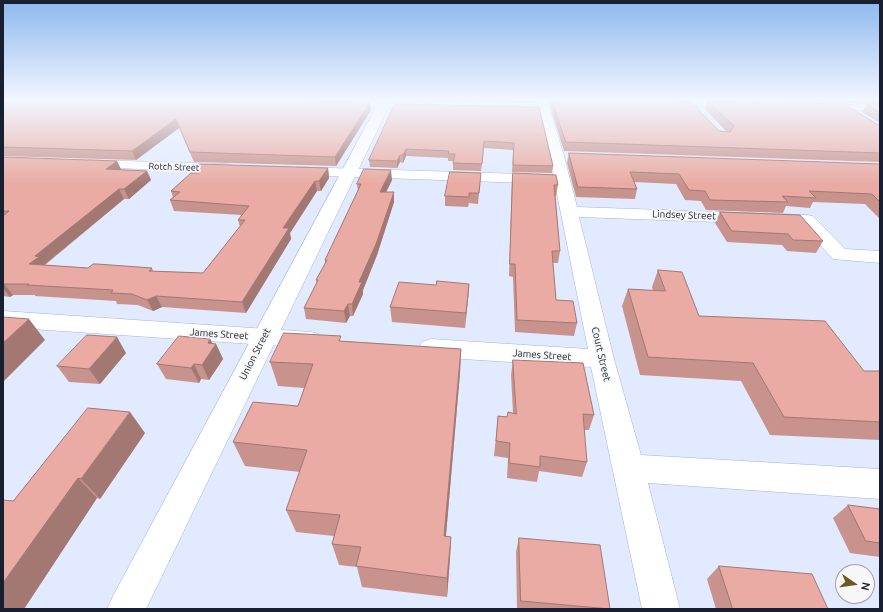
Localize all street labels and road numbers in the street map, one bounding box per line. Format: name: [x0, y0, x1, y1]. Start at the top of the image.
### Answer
street label: Rotch Street: [148, 161, 200, 173]
street label: Lindsey Street: [652, 208, 716, 222]
street label: James Street: [189, 326, 249, 342]
street label: Union Street: [237, 326, 273, 382]
street label: Court Street: [589, 326, 613, 382]
street label: James Street: [512, 347, 572, 363]

